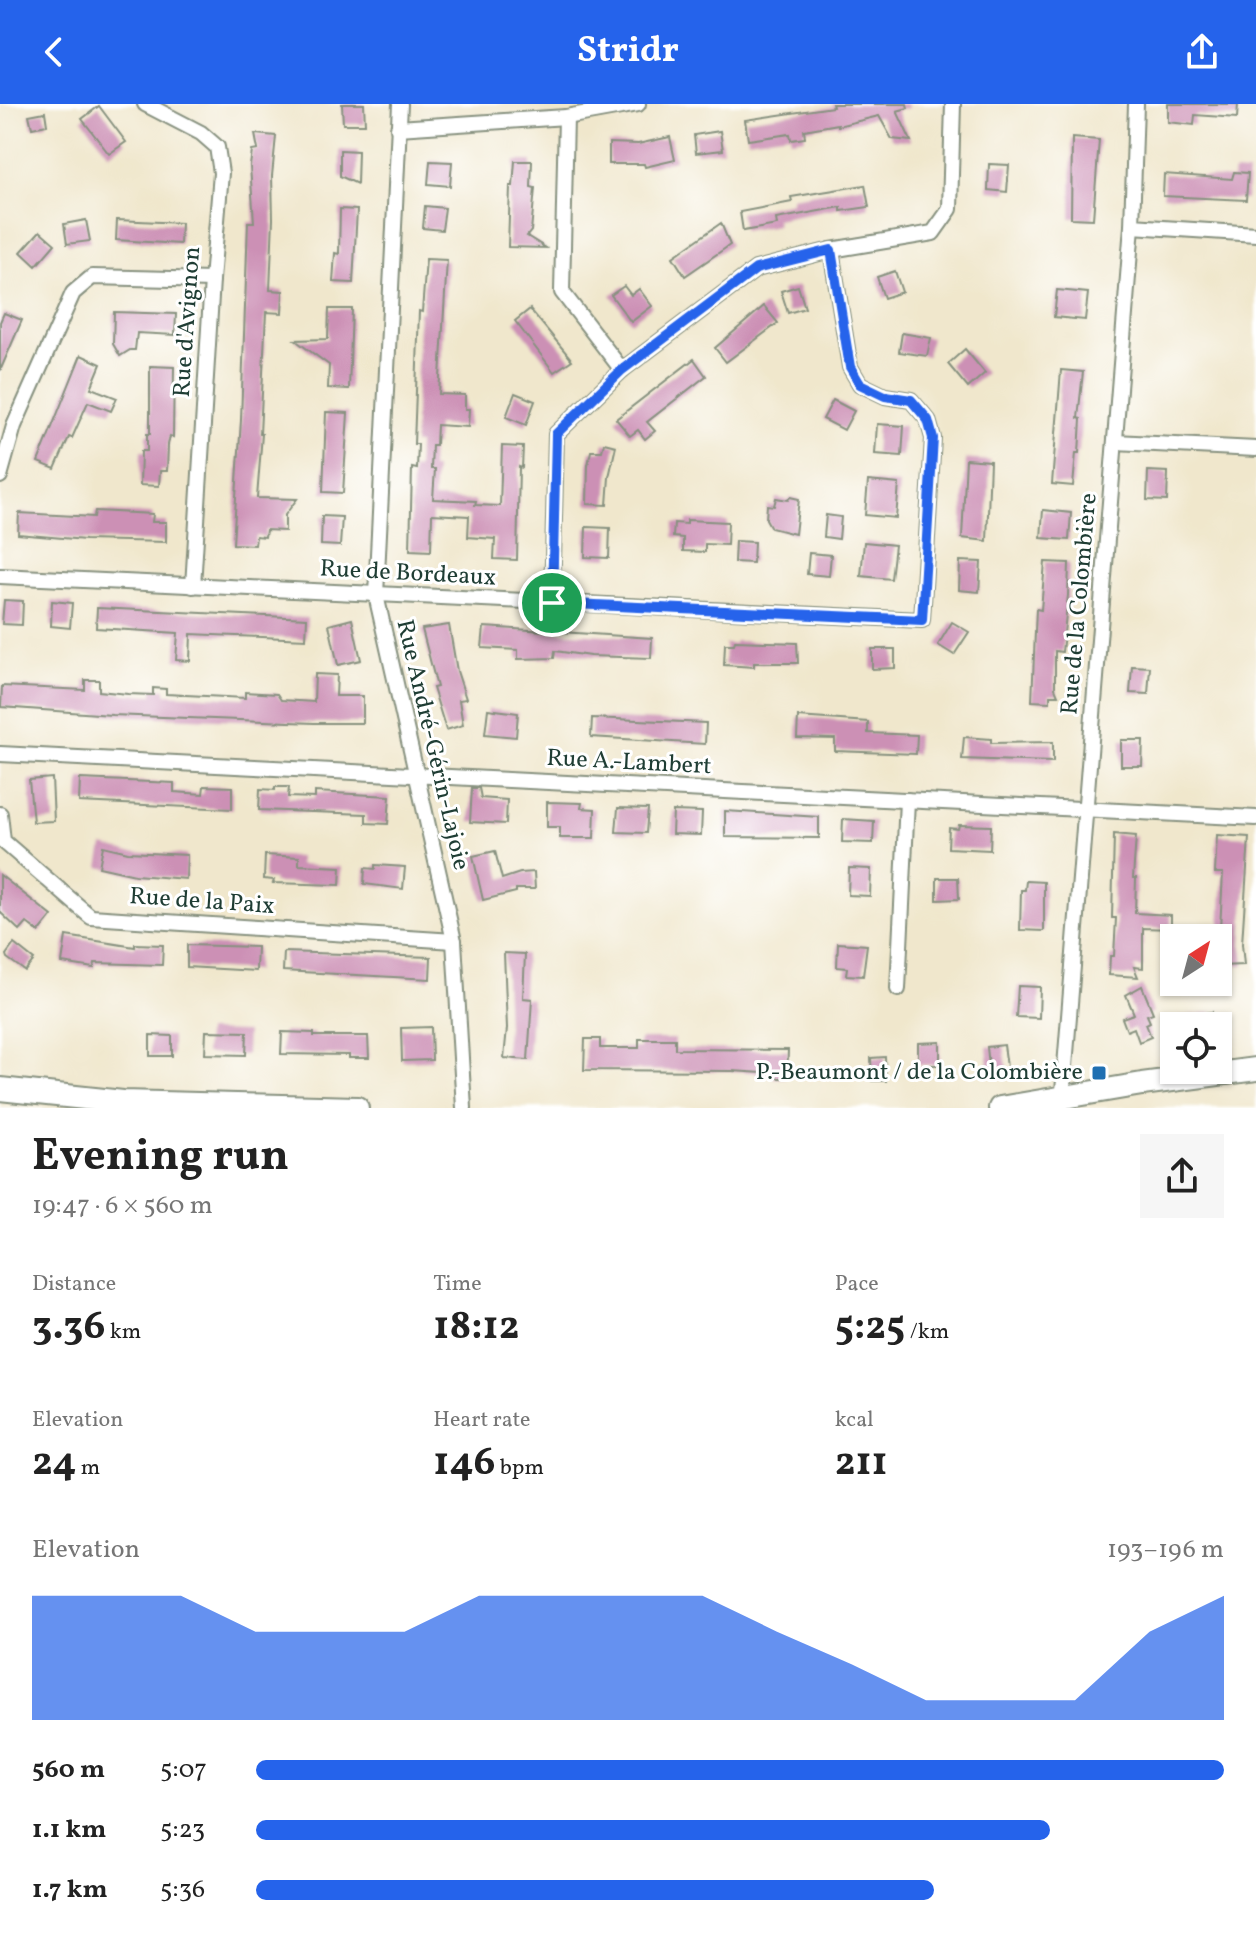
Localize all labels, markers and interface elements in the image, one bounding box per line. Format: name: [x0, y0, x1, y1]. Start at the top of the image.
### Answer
text: Stridr: [577, 27, 679, 77]
icon: back: [32, 30, 76, 74]
icon: share: [1180, 30, 1224, 74]
street label: Rue d'Avignon: [166, 245, 210, 399]
street label: Rue de la Colombière: [1053, 492, 1107, 716]
street label: Rue de Bordeaux: [319, 552, 497, 596]
pin: [518, 569, 586, 637]
icon: arrive: [530, 581, 574, 625]
street label: Rue André-Gérin-Lajoie: [387, 616, 477, 874]
street label: Rue A.-Lambert: [546, 742, 712, 784]
street label: Rue de la Paix: [128, 880, 276, 924]
north arrow: [1160, 924, 1232, 996]
map controls: [1160, 924, 1232, 1084]
button: locate: [1160, 1012, 1232, 1084]
place label: P.-Beaumont / de la Colombière: [756, 1056, 1083, 1090]
marker: P.-Beaumont / de la Colombière: [1090, 1064, 1108, 1082]
text: Evening run: [32, 1127, 289, 1188]
button: share: [1140, 1134, 1224, 1218]
text: 19:47 · 6 × 560 m: [32, 1188, 213, 1224]
text: Distance: [32, 1269, 116, 1300]
text: Time: [433, 1269, 482, 1300]
text: Pace: [835, 1269, 879, 1300]
text: 3.36: [32, 1300, 105, 1356]
text: 18:12: [433, 1300, 519, 1356]
text: 5:25: [835, 1300, 905, 1356]
text: km: [105, 1317, 141, 1348]
text: /km: [905, 1317, 949, 1348]
text: Elevation: [32, 1405, 123, 1436]
text: Heart rate: [433, 1405, 530, 1436]
text: kcal: [835, 1405, 874, 1436]
text: 24: [32, 1436, 76, 1492]
text: 146: [433, 1436, 495, 1492]
text: 211: [835, 1436, 888, 1492]
text: m: [76, 1453, 100, 1484]
text: bpm: [495, 1453, 544, 1484]
text: Elevation: [32, 1532, 140, 1568]
text: 193–196 m: [1107, 1532, 1224, 1568]
text: 560 m: [32, 1752, 105, 1788]
text: 5:07: [160, 1752, 207, 1788]
text: 1.1 km: [32, 1812, 106, 1848]
text: 5:23: [160, 1812, 205, 1848]
text: 1.7 km: [32, 1872, 108, 1908]
text: 5:36: [160, 1872, 205, 1908]

